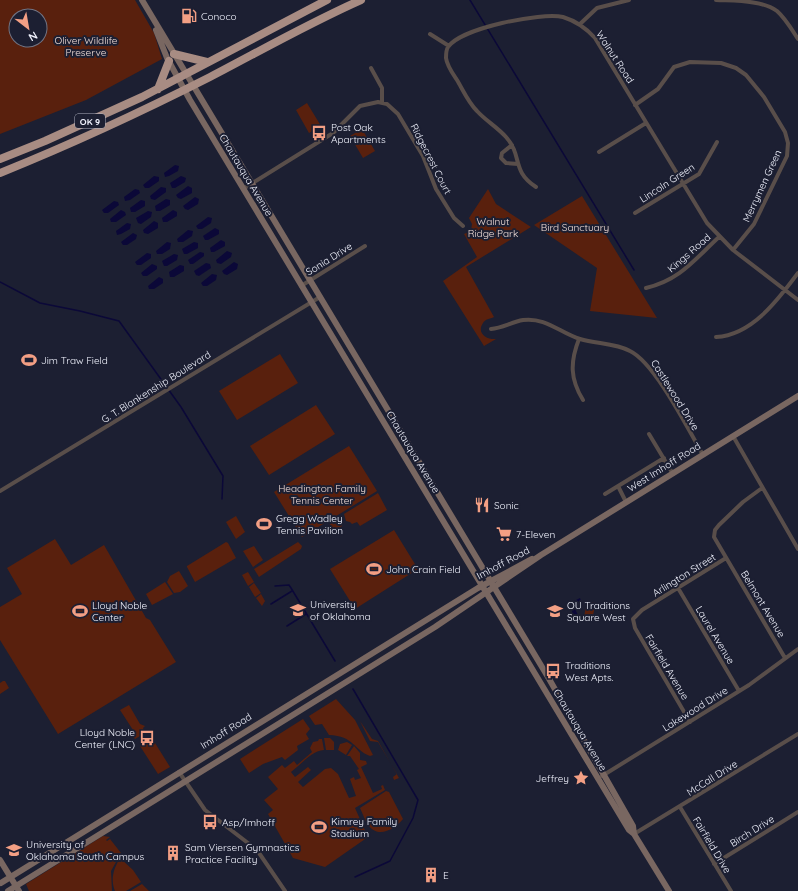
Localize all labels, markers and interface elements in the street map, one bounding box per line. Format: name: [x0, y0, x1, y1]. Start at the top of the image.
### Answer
fuel station icon: Conoco: [180, 7, 198, 25]
north arrow: [8, 8, 48, 48]
place label: Conoco: [201, 10, 237, 23]
text: N: [26, 28, 40, 45]
street label: Walnut Road: [593, 28, 637, 86]
park label: Oliver Wildlife Preserve: [55, 34, 118, 59]
road number: OK 9: [75, 114, 105, 128]
place label: Post Oak Apartments: [331, 121, 386, 146]
street label: Ridgecrest Court: [408, 122, 455, 197]
bus stop icon: Post Oak Apartments: [310, 124, 328, 142]
street label: Chautauqua Avenue: [216, 132, 276, 219]
street label: Merrymen Green: [740, 148, 784, 224]
street label: Lincoln Green: [637, 160, 697, 206]
park label: Walnut Ridge Park: [468, 215, 518, 240]
park label: Bird Sanctuary: [541, 221, 609, 234]
street label: Kings Road: [665, 231, 713, 275]
street label: Sonia Drive: [303, 239, 355, 278]
street label: G. T. Blankenship Boulevard: [99, 348, 213, 426]
sports icon: Jim Traw Field: [20, 351, 38, 369]
place label: Jim Traw Field: [41, 354, 108, 367]
street label: Castlewood Drive: [648, 357, 702, 433]
street label: Chautauqua Avenue: [383, 409, 443, 496]
street label: West Imhoff Road: [625, 439, 703, 495]
park label: Headington Family Tennis Center: [278, 482, 366, 507]
restaurant icon: Sonic: [473, 496, 491, 514]
place label: Sonic: [494, 499, 519, 512]
place label: Gregg Wadley Tennis Pavilion: [276, 512, 343, 537]
sports icon: Gregg Wadley Tennis Pavilion: [255, 515, 273, 533]
supermarket icon: 7-Eleven: [495, 525, 513, 543]
place label: 7-Eleven: [516, 528, 555, 541]
street label: Imhoff Road: [474, 544, 532, 582]
street label: Arlington Street: [650, 550, 718, 600]
sports icon: John Crain Field: [365, 560, 383, 578]
place label: John Crain Field: [386, 563, 461, 576]
street label: Belmont Avenue: [738, 568, 788, 640]
place label: University of Oklahoma: [310, 598, 371, 623]
place label: Lloyd Noble Center: [92, 599, 148, 624]
place label: OU Traditions Square West: [567, 599, 630, 624]
school or university icon: University of Oklahoma: [289, 601, 307, 619]
sports icon: Lloyd Noble Center: [71, 602, 89, 620]
school or university icon: OU Traditions Square West: [546, 602, 564, 620]
street label: Laurel Avenue: [693, 604, 738, 667]
street label: Fairfield Avenue: [642, 632, 692, 702]
place label: Traditions West Apts.: [565, 659, 614, 684]
bus stop icon: Traditions West Apts.: [544, 662, 562, 680]
street label: Lakewood Drive: [660, 684, 730, 734]
street label: Chautauqua Avenue: [550, 687, 610, 774]
street label: Imhoff Road: [198, 710, 254, 752]
place label: Lloyd Noble Center (LNC): [75, 726, 135, 751]
bus stop icon: Lloyd Noble Center (LNC): [138, 729, 156, 747]
street label: McCall Drive: [684, 757, 740, 799]
place icon: Jeffrey: [572, 769, 590, 787]
place label: Jeffrey: [536, 772, 569, 785]
street label: Birch Drive: [727, 812, 777, 850]
bus stop icon: Asp/Imhoff: [201, 813, 219, 831]
street label: Fairfield Drive: [690, 814, 734, 876]
place label: Kimrey Family Stadium: [331, 815, 397, 840]
place label: Asp/Imhoff: [222, 816, 275, 829]
sports icon: Kimrey Family Stadium: [310, 818, 328, 836]
place label: University of Oklahoma South Campus: [26, 838, 145, 863]
school or university icon: University of Oklahoma South Campus: [5, 841, 23, 859]
place label: Sam Viersen Gymnastics Practice Facility: [185, 841, 300, 866]
building icon: Sam Viersen Gymnastics Practice Facility: [164, 844, 182, 862]
building icon: E: [422, 866, 440, 884]
place label: E: [443, 869, 449, 882]

